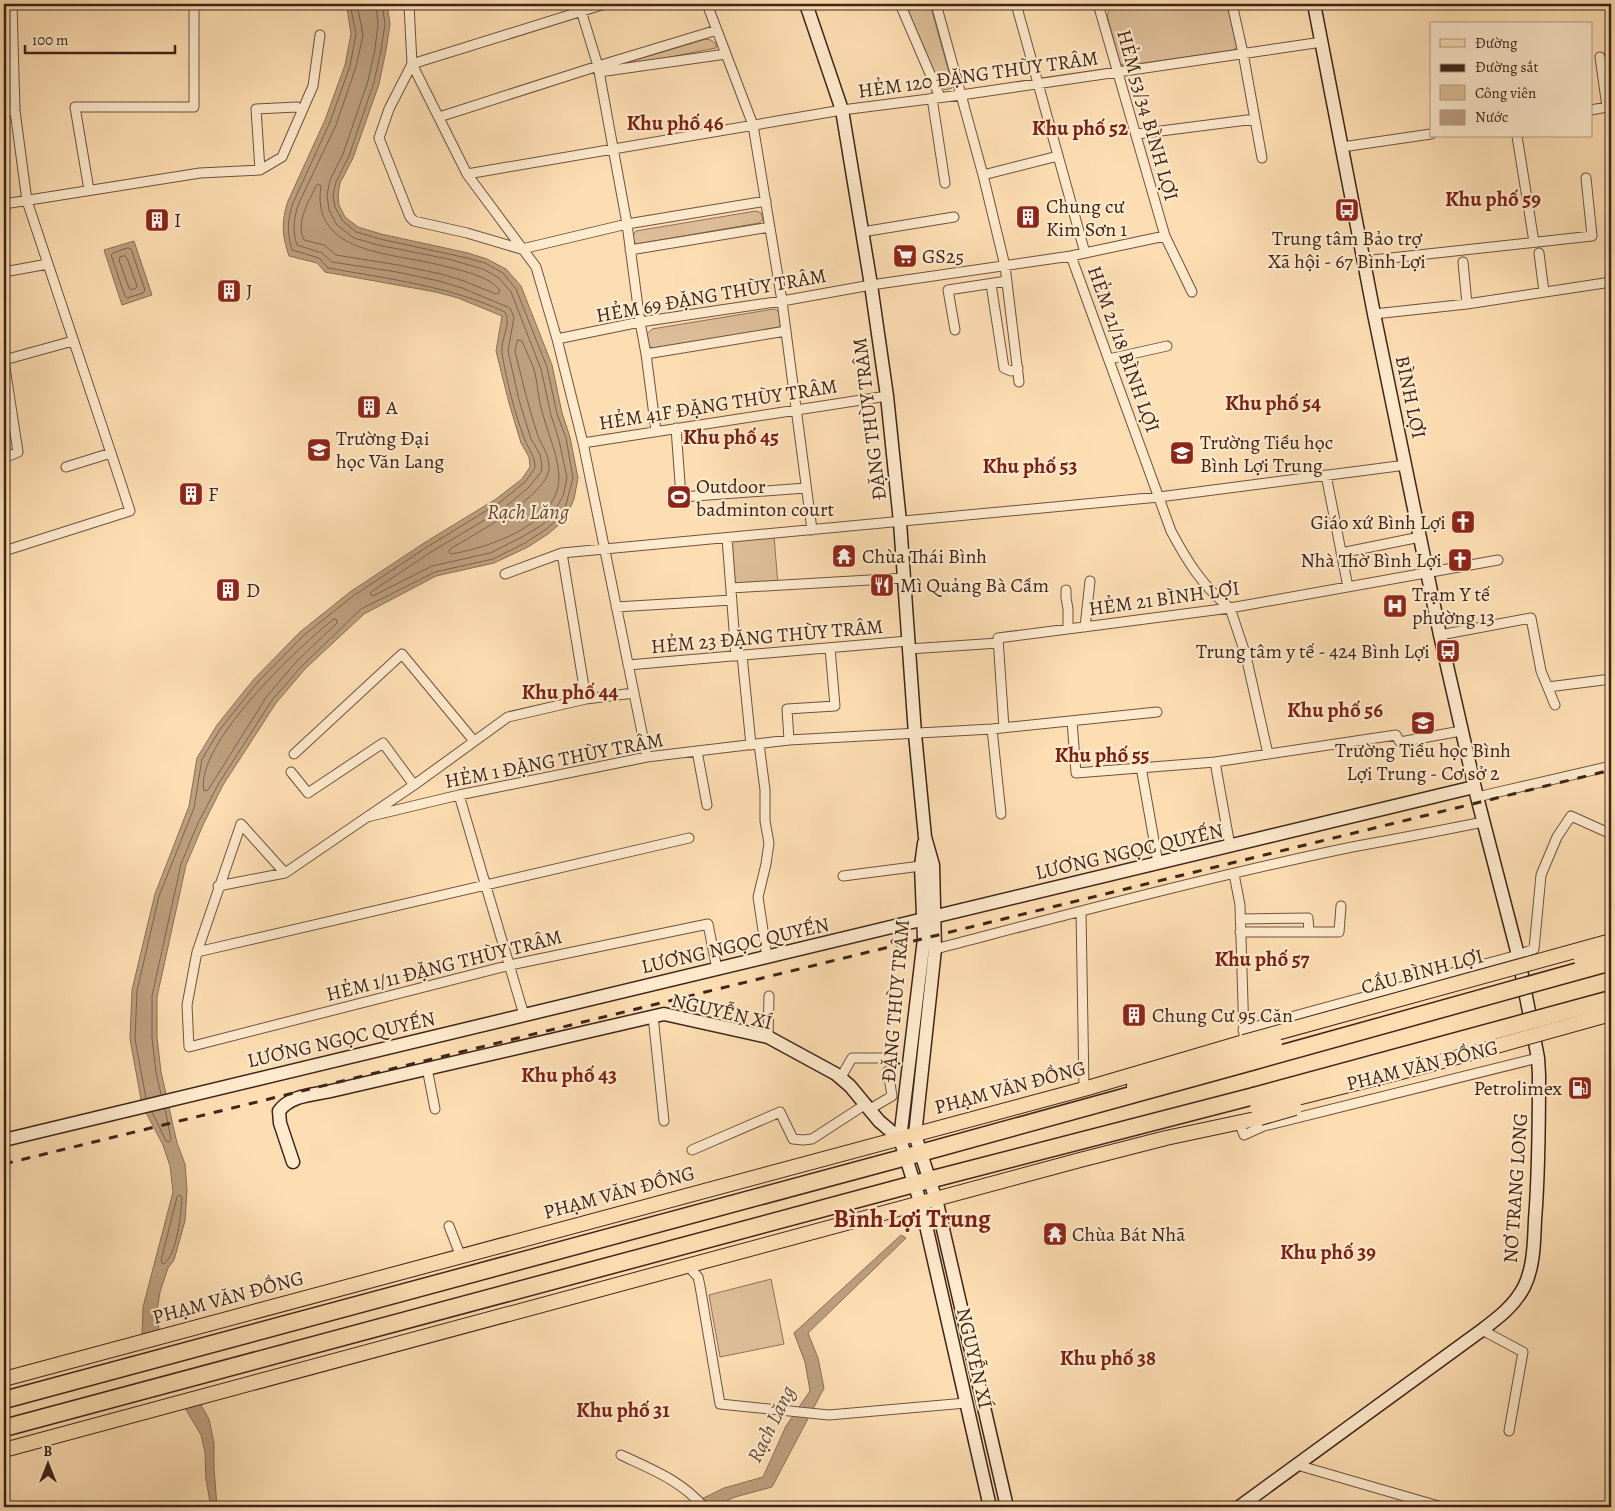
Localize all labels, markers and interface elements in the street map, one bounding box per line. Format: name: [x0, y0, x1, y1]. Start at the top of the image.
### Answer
scale bar: [25, 22, 175, 54]
legend: [1430, 22, 1592, 138]
street label: HẺM 53/34 BÌNH LỢI: [1110, 27, 1185, 204]
text: 100 m: [32, 30, 69, 50]
text: Đường: [1475, 33, 1518, 53]
street label: HẺM 120 ĐẶNG THÙY TRÂM: [856, 44, 1100, 105]
text: Đường sắt: [1475, 57, 1538, 77]
text: Công viên: [1475, 83, 1536, 103]
text: Nước: [1475, 107, 1508, 127]
district label: Khu phố 46: [627, 109, 724, 137]
district label: Khu phố 52: [1032, 114, 1128, 142]
district label: Khu phố 59: [1445, 185, 1541, 213]
place label: Chung cư Kim Sơn 1: [1046, 193, 1127, 243]
bus stop icon: Trung tâm Bảo trợ Xã hội - 67 Bình Lợi: [1334, 197, 1360, 223]
building icon: Chung cư Kim Sơn 1: [1015, 204, 1041, 230]
building icon: I: [144, 207, 170, 233]
place label: I: [174, 207, 181, 234]
place label: Trung tâm Bảo trợ Xã hội - 67 Bình Lợi: [1268, 225, 1426, 275]
supermarket icon: GS25: [892, 243, 918, 269]
place label: GS25: [922, 243, 964, 270]
street label: HẺM 69 ĐẶNG THÙY TRÂM: [594, 262, 828, 329]
street label: HẺM 21/18 BÌNH LỢI: [1081, 262, 1166, 436]
building icon: J: [216, 278, 242, 304]
place label: J: [246, 278, 253, 305]
street label: ĐẶNG THÙY TRÂM: [846, 336, 893, 502]
street label: BÌNH LỢI: [1389, 353, 1432, 441]
street label: HẺM 41F ĐẶNG THÙY TRÂM: [597, 372, 839, 437]
district label: Khu phố 54: [1225, 389, 1321, 417]
building icon: A: [356, 394, 382, 420]
place label: A: [385, 394, 398, 421]
district label: Khu phố 45: [683, 423, 779, 451]
place label: Trường Đại học Văn Lang: [336, 425, 444, 475]
place label: Trường Tiểu học Bình Lợi Trung: [1200, 429, 1333, 479]
school or university icon: Trường Đại học Văn Lang: [306, 437, 332, 463]
school or university icon: Trường Tiểu học Bình Lợi Trung: [1169, 440, 1195, 466]
district label: Khu phố 53: [982, 452, 1078, 480]
place label: Outdoor badminton court: [696, 473, 835, 523]
building icon: F: [178, 481, 204, 507]
place label: F: [208, 481, 218, 508]
sports icon: Outdoor badminton court: [666, 484, 692, 510]
water label: Rạch Lăng: [487, 498, 570, 526]
place label: Giáo xứ Bình Lợi: [1311, 509, 1446, 536]
church icon: Giáo xứ Bình Lợi: [1450, 509, 1476, 535]
temple icon: Chùa Thái Bình: [831, 543, 857, 569]
place label: Chùa Thái Bình: [862, 543, 987, 570]
place label: Nhà Thờ Bình Lợi: [1300, 547, 1442, 574]
church icon: Nhà Thờ Bình Lợi: [1447, 547, 1473, 573]
restaurant icon: Mì Quảng Bà Cẩm: [869, 572, 895, 598]
place label: Mì Quảng Bà Cẩm: [900, 572, 1049, 599]
street label: HẺM 21 BÌNH LỢI: [1087, 575, 1241, 622]
building icon: D: [215, 577, 241, 603]
place label: D: [246, 577, 260, 604]
place label: Trạm Y tế phường 13: [1412, 581, 1495, 631]
hospital icon: Trạm Y tế phường 13: [1382, 593, 1408, 619]
street label: HẺM 23 ĐẶNG THÙY TRÂM: [650, 613, 884, 660]
place label: Trung tâm y tế - 424 Bình Lợi: [1196, 638, 1430, 665]
bus stop icon: Trung tâm y tế - 424 Bình Lợi: [1435, 638, 1461, 664]
district label: Khu phố 44: [522, 678, 619, 706]
district label: Khu phố 56: [1287, 696, 1383, 724]
school or university icon: Trường Tiểu học Bình Lợi Trung - Cơ sở 2: [1410, 710, 1436, 736]
street label: HẺM 1 ĐẶNG THÙY TRÂM: [442, 726, 666, 795]
place label: Trường Tiểu học Bình Lợi Trung - Cơ sở 2: [1335, 737, 1511, 787]
district label: Khu phố 55: [1054, 741, 1150, 769]
street label: LƯƠNG NGỌC QUYẾN: [1032, 817, 1226, 886]
street label: LƯƠNG NGỌC QUYẾN: [638, 911, 832, 980]
street label: ĐẶNG THÙY TRÂM: [875, 918, 916, 1084]
street label: HẺM 1/11 ĐẶNG THÙY TRÂM: [323, 923, 565, 1008]
street label: CẦU BÌNH LỢI: [1358, 942, 1486, 1001]
district label: Khu phố 57: [1214, 945, 1310, 973]
street label: NGUYỄN XÍ: [669, 987, 775, 1036]
building icon: Chung Cư 95 Căn: [1121, 1002, 1147, 1028]
place label: Chung Cư 95 Căn: [1152, 1002, 1293, 1029]
street label: LƯƠNG NGỌC QUYẾN: [244, 1005, 438, 1074]
street label: PHẠM VĂN ĐỒNG: [1343, 1034, 1501, 1097]
street label: PHẠM VĂN ĐỒNG: [931, 1054, 1089, 1121]
district label: Khu phố 43: [521, 1061, 617, 1089]
place label: Petrolimex: [1474, 1075, 1562, 1102]
fuel station icon: Petrolimex: [1567, 1075, 1593, 1101]
street label: NƠ TRANG LONG: [1497, 1112, 1534, 1264]
street label: PHẠM VĂN ĐỒNG: [540, 1159, 698, 1226]
district label: Bình Lợi Trung: [833, 1202, 991, 1236]
temple icon: Chùa Bát Nhã: [1042, 1221, 1068, 1247]
place label: Chùa Bát Nhã: [1072, 1221, 1186, 1248]
district label: Khu phố 39: [1280, 1238, 1376, 1266]
street label: PHẠM VĂN ĐỒNG: [149, 1264, 307, 1331]
street label: NGUYỄN XÍ: [950, 1305, 999, 1411]
district label: Khu phố 38: [1060, 1344, 1156, 1372]
water label: Rạch Lăng: [740, 1380, 802, 1467]
district label: Khu phố 31: [576, 1396, 670, 1424]
north arrow: [22, 1438, 72, 1488]
text: B: [44, 1442, 53, 1461]

